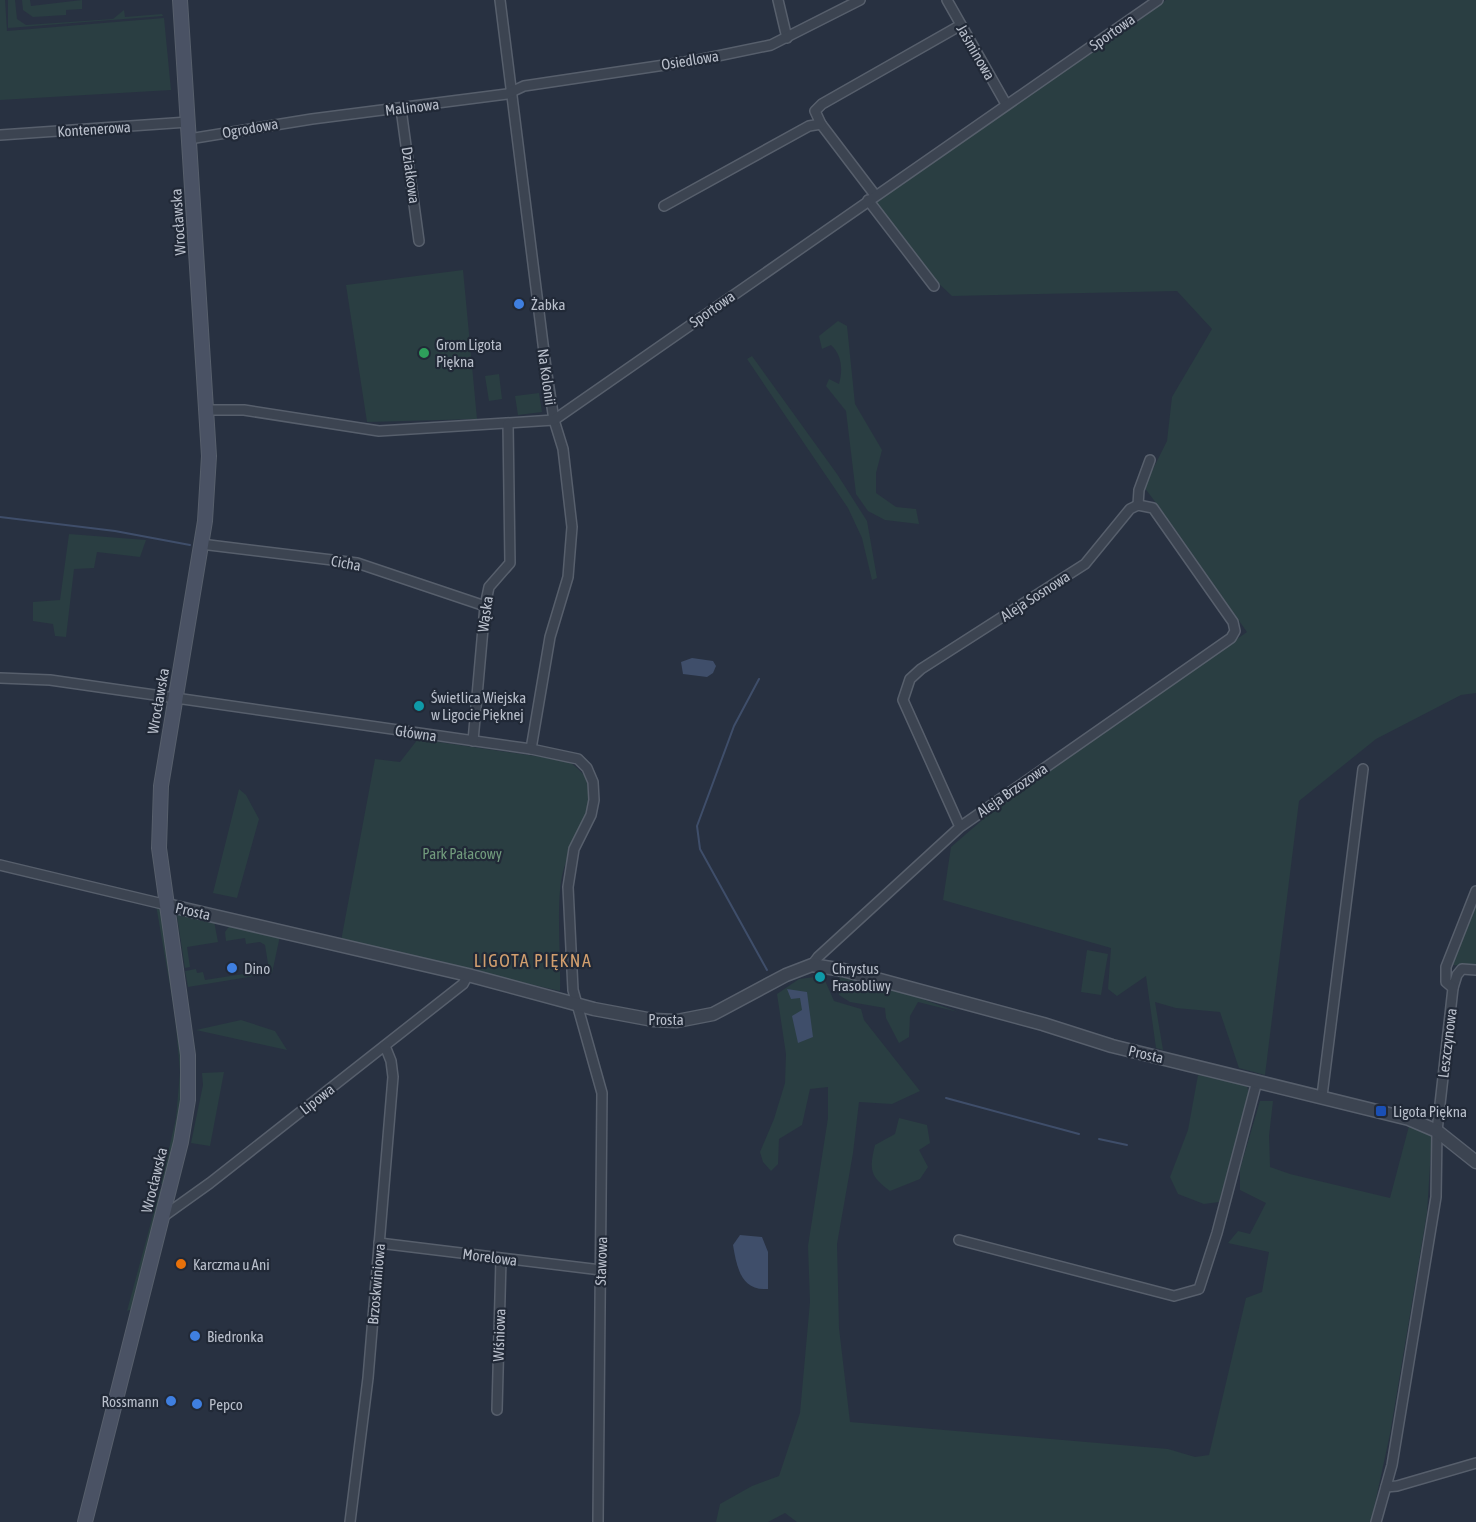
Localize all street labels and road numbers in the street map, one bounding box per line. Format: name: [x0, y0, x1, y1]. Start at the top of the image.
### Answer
street label: Sportowa: [1086, 10, 1138, 54]
street label: Jaśminowa: [953, 21, 999, 83]
street label: Osiedlowa: [660, 47, 720, 73]
street label: Malinowa: [384, 95, 440, 119]
street label: Ogrodowa: [221, 115, 279, 141]
street label: Kontenerowa: [57, 118, 131, 140]
street label: Działkowa: [399, 146, 423, 205]
street label: Wrocławska: [167, 188, 189, 256]
street label: Sportowa: [686, 287, 738, 331]
street label: Na Kolonii: [535, 348, 559, 406]
street label: Cicha: [330, 552, 362, 574]
street label: Aleja Sosnowa: [997, 567, 1073, 625]
street label: Wąska: [474, 595, 496, 633]
street label: Wrocławska: [144, 667, 172, 735]
street label: Główna: [394, 722, 438, 744]
street label: Aleja Brzozowa: [974, 759, 1051, 821]
street label: Prosta: [174, 899, 212, 923]
street label: Leszczynowa: [1434, 1007, 1460, 1079]
street label: Prosta: [648, 1011, 684, 1028]
street label: Prosta: [1127, 1042, 1165, 1066]
street label: Lipowa: [296, 1080, 338, 1118]
street label: Wrocławska: [138, 1146, 170, 1214]
street label: Stawowa: [592, 1236, 610, 1286]
street label: Brzoskwiniowa: [364, 1243, 388, 1325]
street label: Morelowa: [462, 1245, 518, 1269]
street label: Wiśniowa: [490, 1308, 508, 1362]

